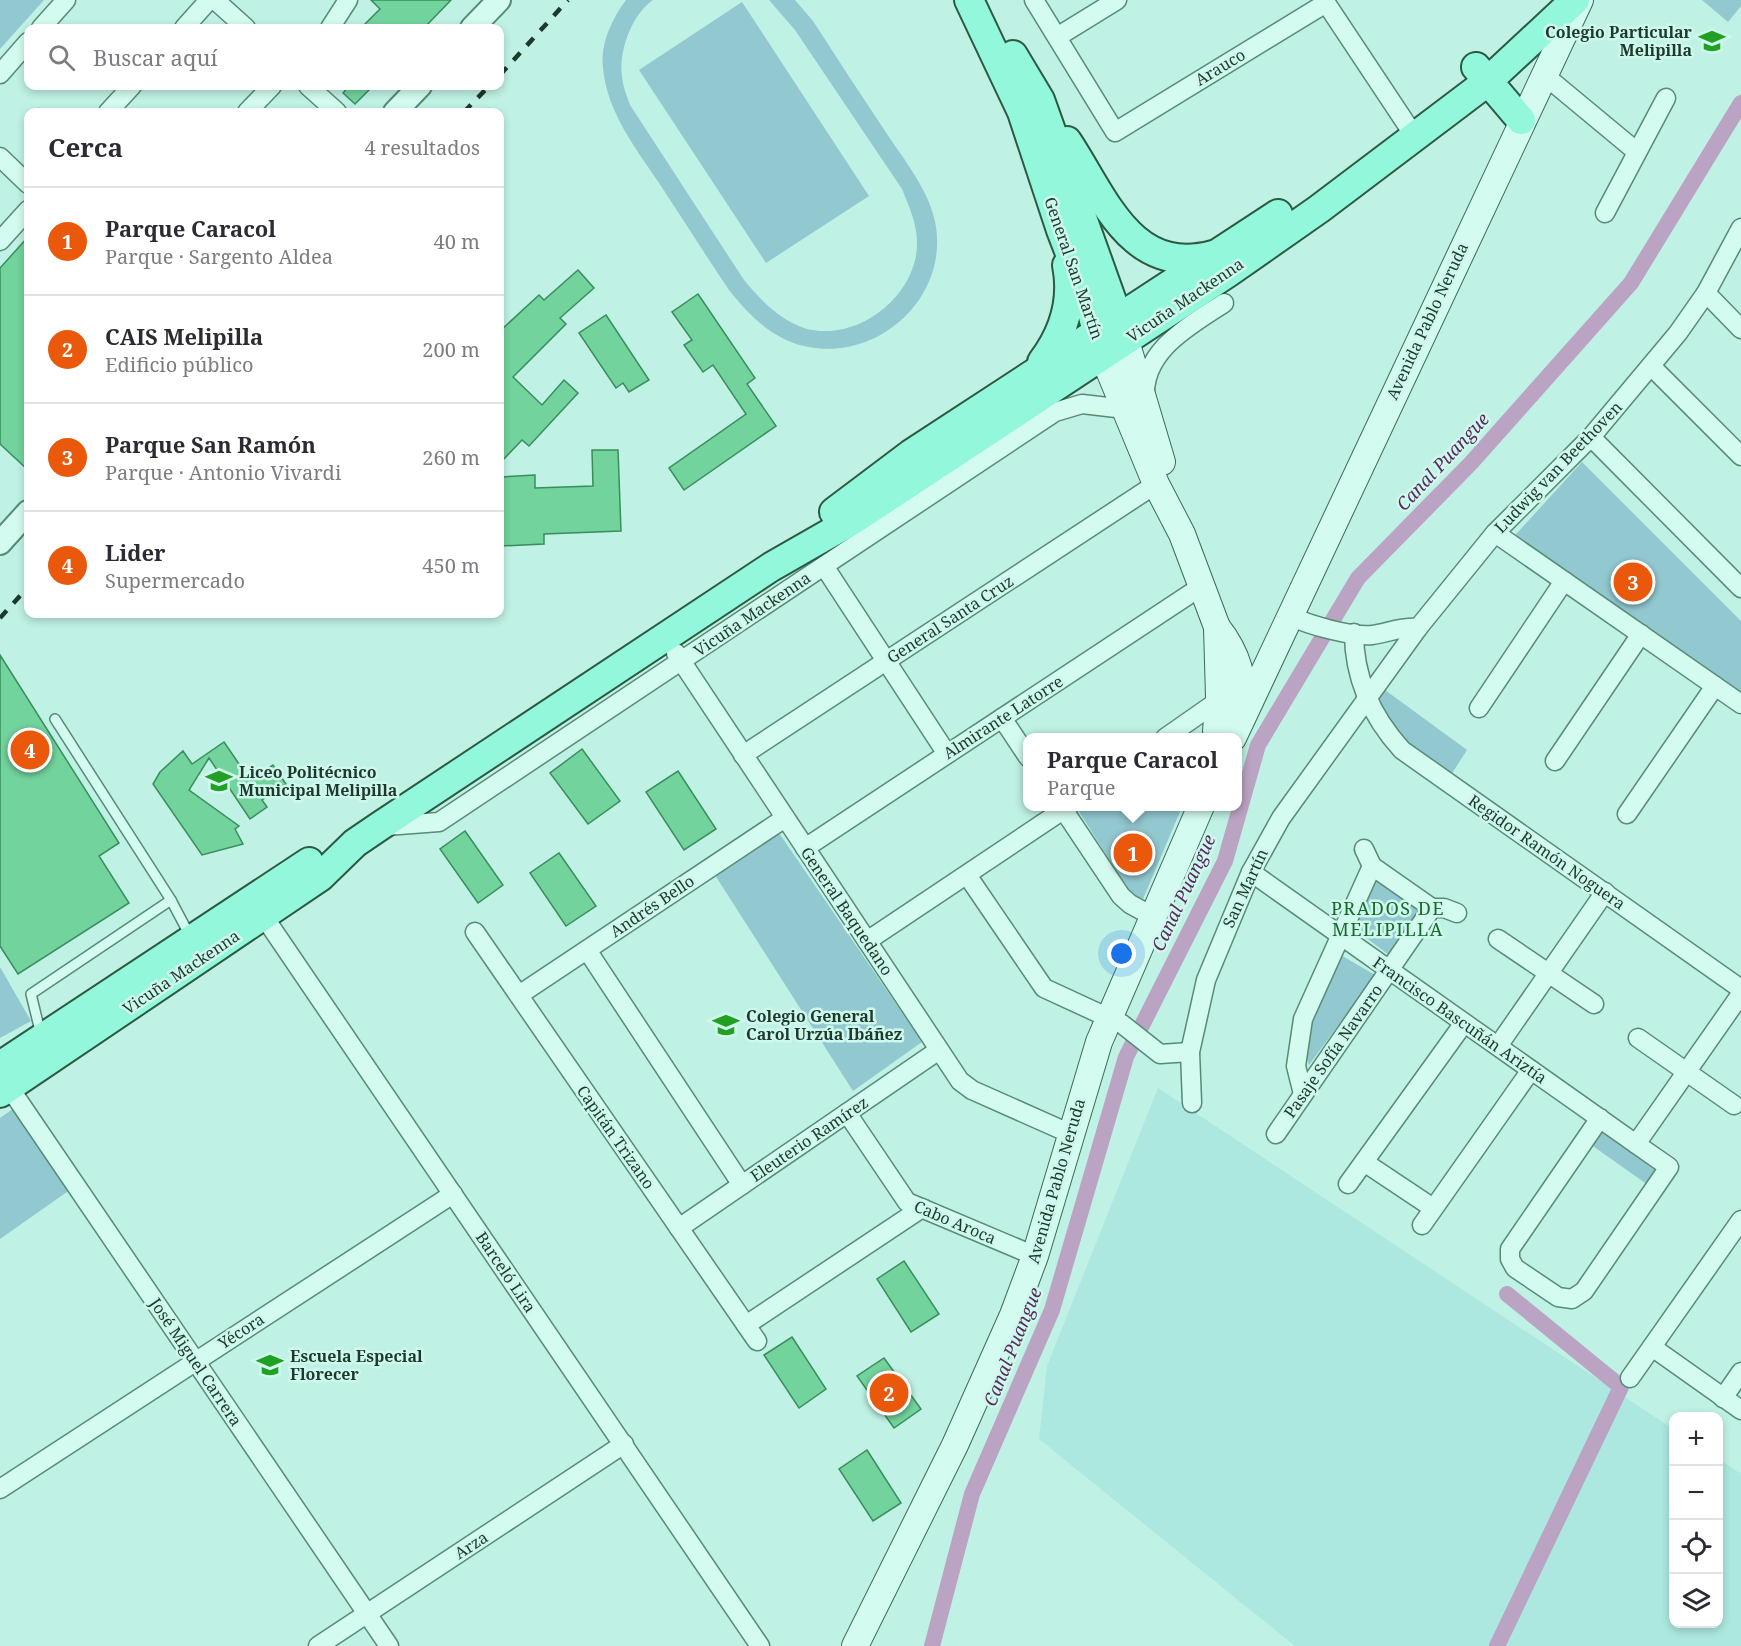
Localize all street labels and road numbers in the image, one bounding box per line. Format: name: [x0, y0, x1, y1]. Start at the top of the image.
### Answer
street label: Arauco: [1191, 43, 1249, 91]
street label: General San Martín: [1039, 194, 1109, 342]
street label: Avenida Pablo Neruda: [1381, 239, 1473, 403]
street label: Vicuña Mackenna: [1122, 253, 1248, 347]
street label: Ludwig van Beethoven: [1489, 396, 1627, 538]
street label: Vicuña Mackenna: [689, 567, 815, 661]
street label: General Santa Cruz: [882, 570, 1018, 668]
street label: Almirante Latorre: [939, 670, 1067, 764]
street label: Regidor Ramón Noguera: [1464, 789, 1630, 915]
street label: General Baquedano: [796, 842, 898, 980]
street label: San Martín: [1217, 845, 1273, 931]
street label: Andrés Bello: [606, 870, 698, 942]
street label: Vicuña Mackenna: [118, 925, 244, 1019]
street label: Francisco Bascuñán Ariztía: [1369, 951, 1551, 1089]
street label: Pasaje Sofía Navarro: [1279, 980, 1387, 1122]
street label: Capitán Trizano: [572, 1081, 660, 1193]
street label: Eleuterio Ramírez: [746, 1091, 872, 1187]
street label: Avenida Pablo Neruda: [1022, 1096, 1090, 1266]
street label: Cabo Aroca: [911, 1195, 999, 1249]
street label: Barceló Lira: [471, 1227, 541, 1317]
street label: José Miguel Carrera: [144, 1293, 247, 1430]
street label: Yécora: [213, 1308, 268, 1355]
street label: Arza: [450, 1526, 492, 1564]

